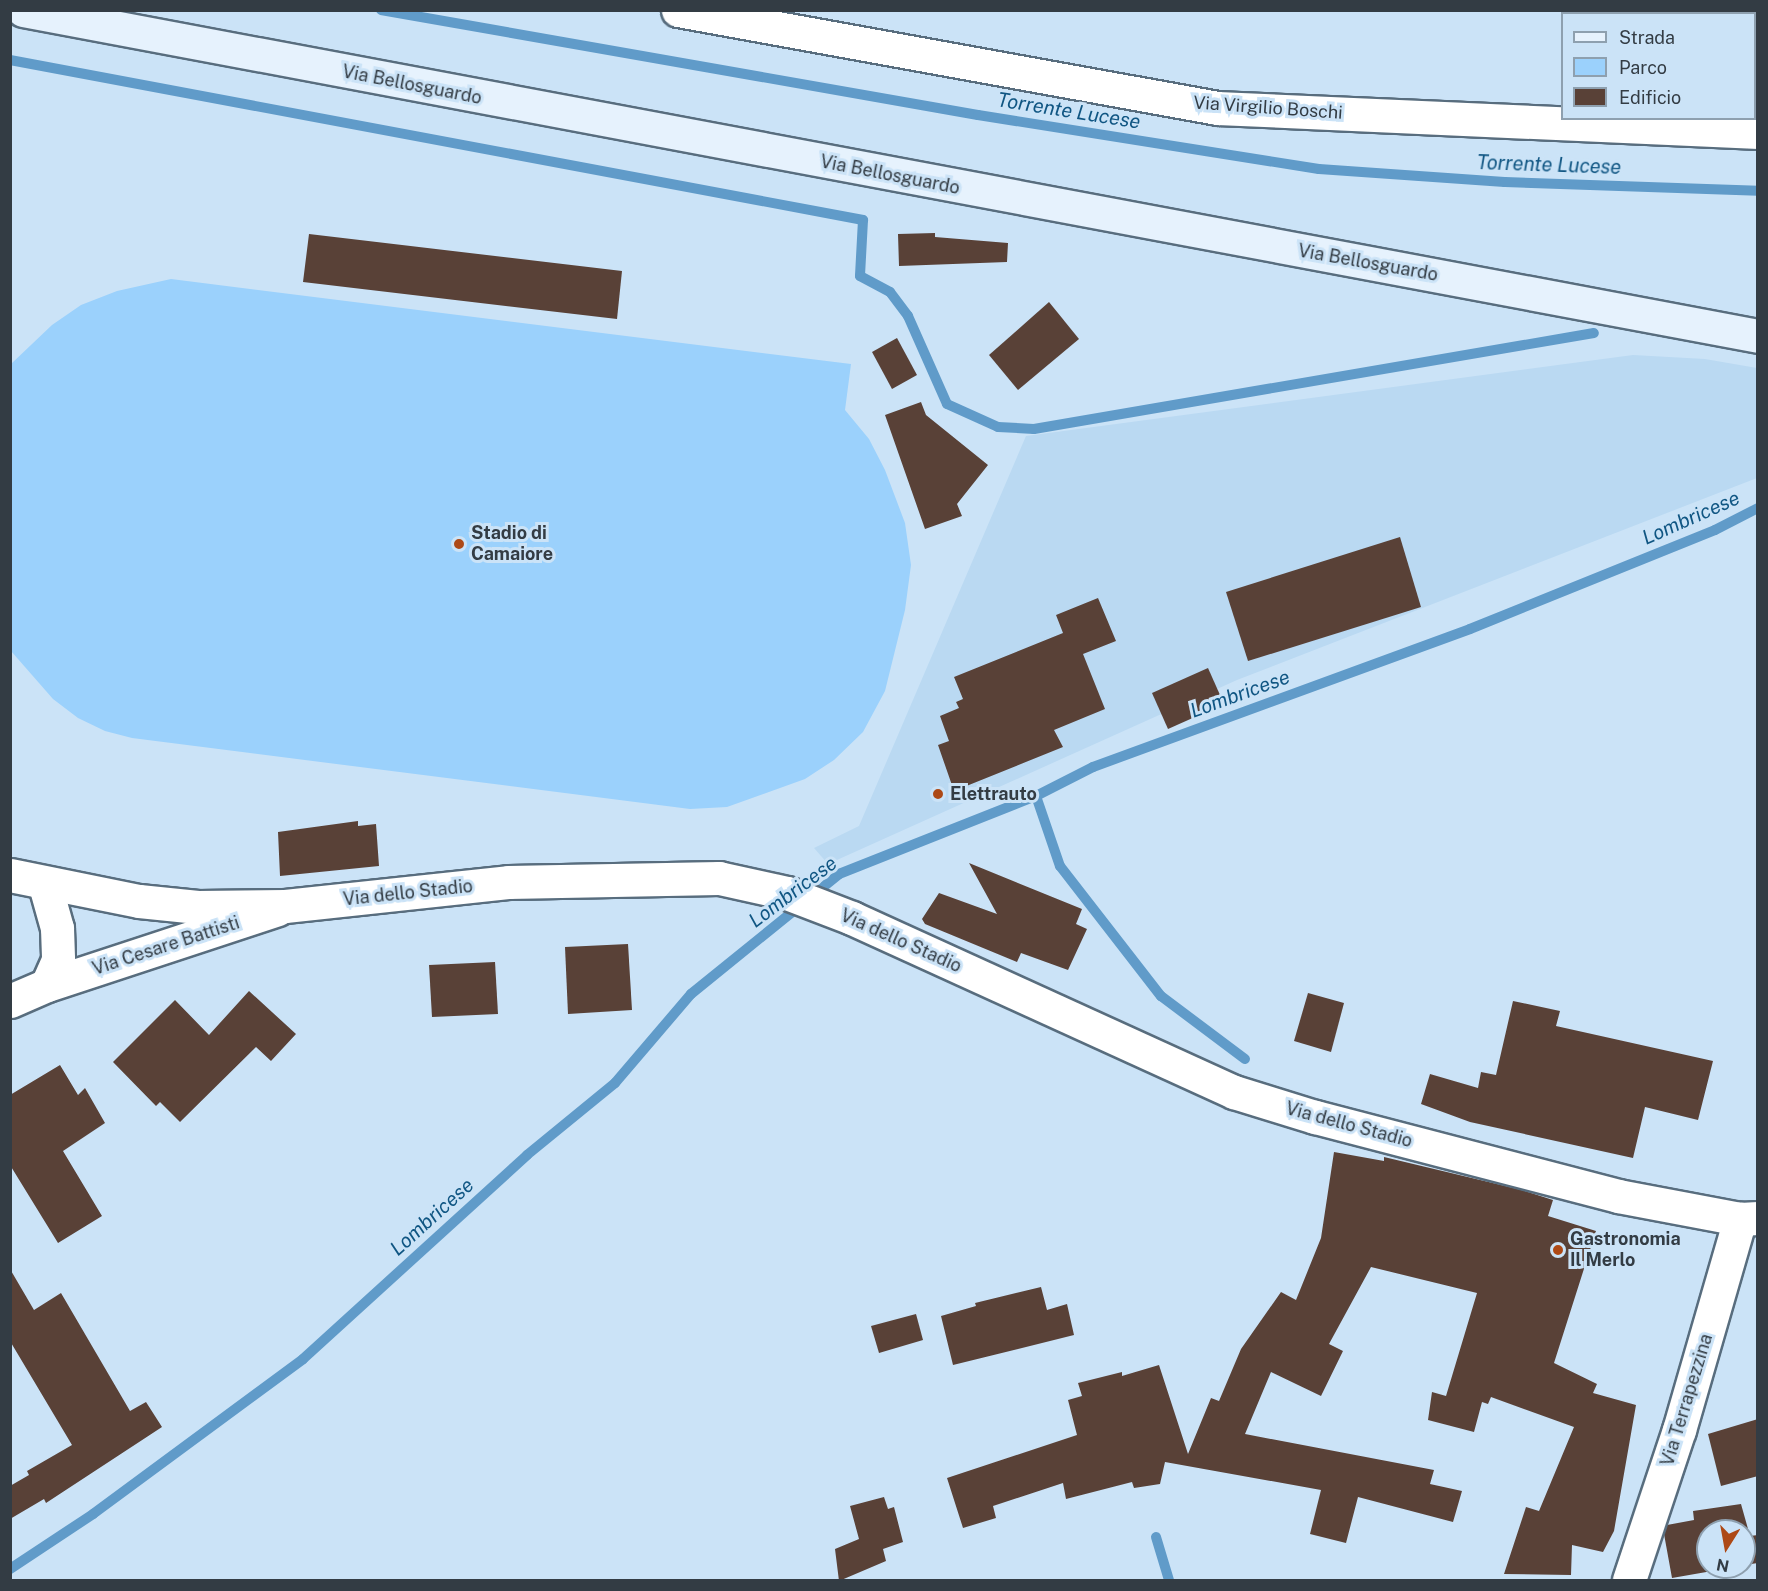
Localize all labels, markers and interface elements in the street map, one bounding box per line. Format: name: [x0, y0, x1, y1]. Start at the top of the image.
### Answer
legend: [1561, 12, 1756, 120]
text: Strada: [1619, 27, 1675, 48]
text: Parco: [1619, 57, 1667, 78]
street label: Via Bellosguardo: [340, 61, 484, 109]
text: Edificio: [1619, 87, 1681, 108]
water label: Torrente Lucese: [996, 88, 1142, 134]
street label: Via Virgilio Boschi: [1192, 92, 1344, 124]
water label: Torrente Lucese: [1476, 150, 1622, 180]
street label: Via Bellosguardo: [818, 151, 962, 199]
street label: Via Bellosguardo: [1296, 240, 1440, 286]
water label: Lombricese: [1639, 486, 1743, 550]
place label: Stadio di Camaiore: [471, 523, 553, 566]
marker: Stadio di Camaiore: [452, 537, 466, 551]
water label: Lombricese: [1187, 665, 1293, 723]
place label: Elettrauto: [950, 783, 1037, 805]
marker: Elettrauto: [931, 787, 945, 801]
water label: Lombricese: [744, 851, 842, 933]
street label: Via dello Stadio: [342, 875, 474, 911]
street label: Via dello Stadio: [837, 905, 965, 977]
street label: Via Cesare Battisti: [90, 912, 242, 980]
street label: Via dello Stadio: [1283, 1098, 1415, 1152]
water label: Lombricese: [385, 1173, 479, 1261]
place label: Gastronomia Il Merlo: [1570, 1229, 1681, 1272]
marker: Gastronomia Il Merlo: [1551, 1243, 1565, 1257]
street label: Via Terrapezzina: [1657, 1331, 1717, 1469]
north arrow: [1696, 1519, 1756, 1579]
text: N: [1715, 1555, 1731, 1576]

